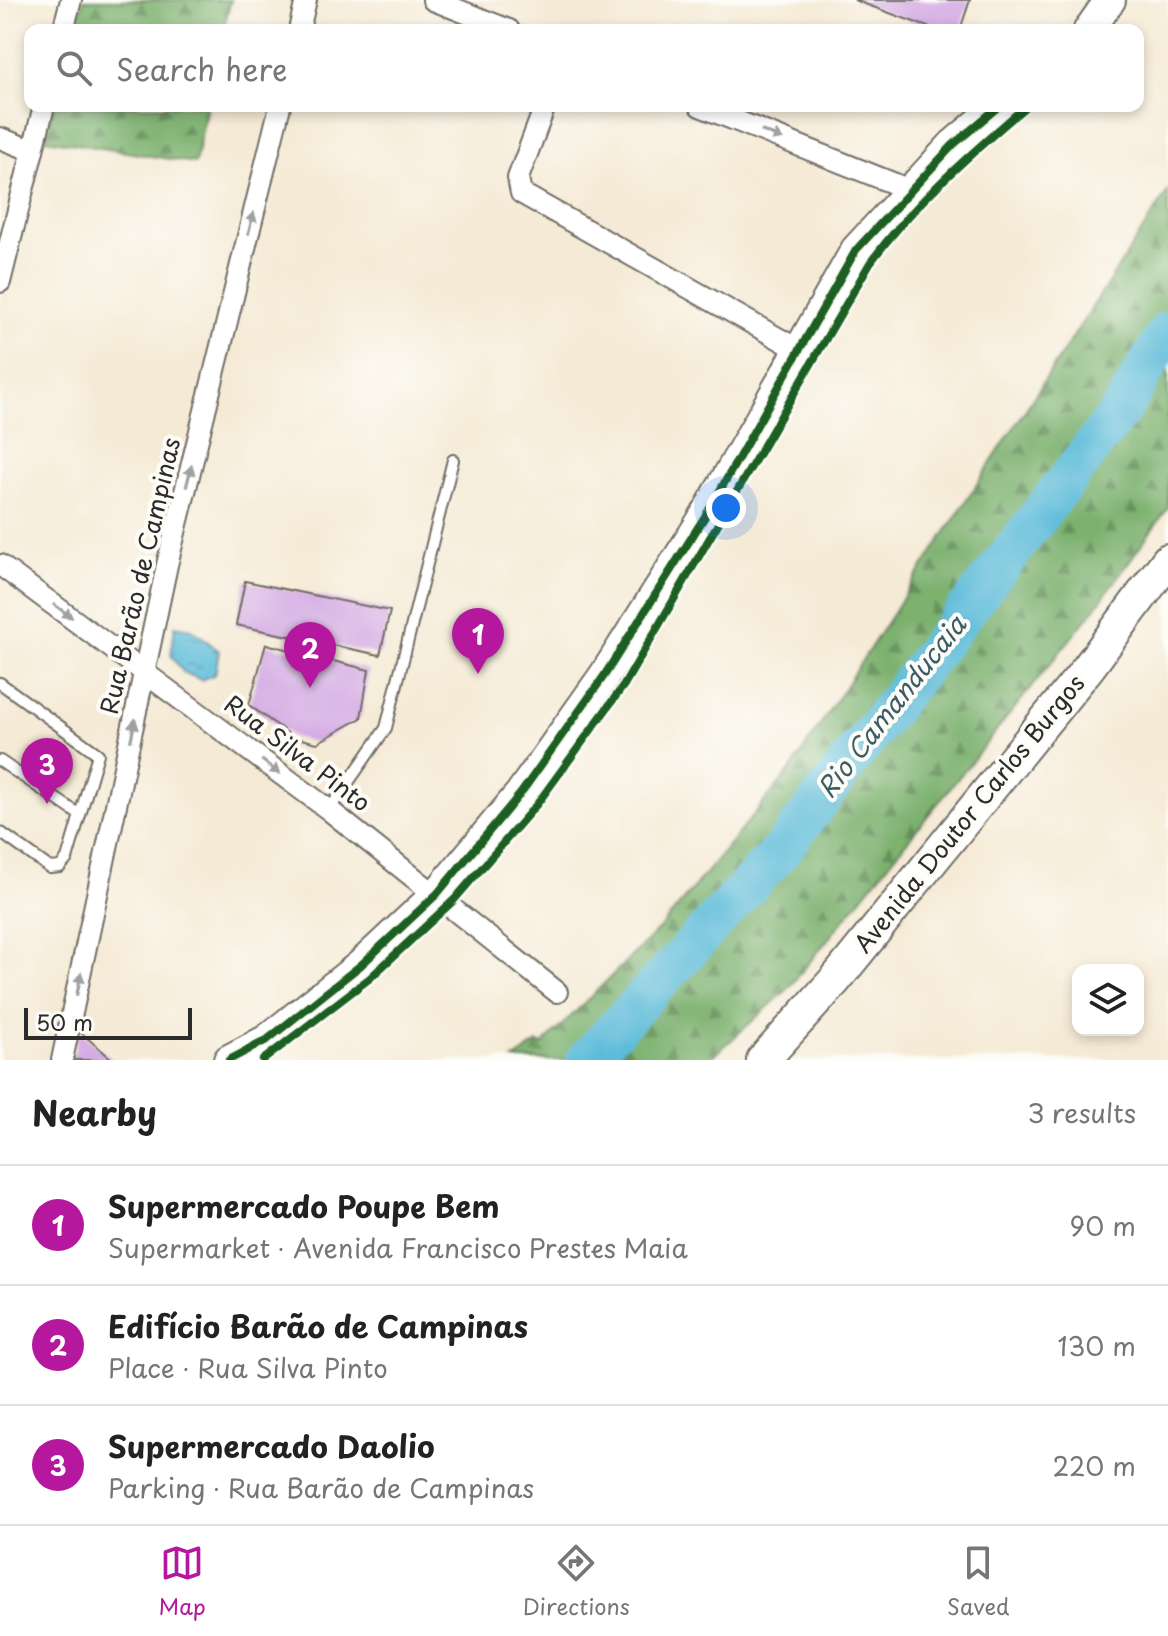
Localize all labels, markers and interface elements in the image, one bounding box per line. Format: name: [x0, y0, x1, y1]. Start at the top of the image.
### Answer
search box: [24, 24, 1144, 112]
icon: search: [52, 46, 96, 90]
text: Search here: [116, 46, 288, 91]
one-way arrow: [760, 129, 784, 142]
one-way arrow: [246, 211, 258, 236]
street label: Rua Barão de Campinas: [90, 434, 188, 717]
one-way arrow: [184, 463, 196, 488]
your location: [706, 488, 746, 528]
one-way arrow: [52, 603, 73, 619]
water label: Rio Camanducaia: [807, 606, 975, 806]
pin: 1: [452, 608, 504, 674]
pin: 2: [284, 622, 336, 688]
street label: Avenida Doutor Carlos Burgos: [845, 666, 1092, 960]
street label: Rua Silva Pinto: [217, 685, 379, 820]
one-way arrow: [127, 717, 140, 742]
pin: 3: [21, 738, 73, 804]
one-way arrow: [260, 759, 282, 775]
map controls: [1072, 964, 1144, 1036]
button: layers: [1072, 964, 1144, 1036]
one-way arrow: [73, 971, 85, 996]
scale bar: [24, 1004, 192, 1040]
text: 50 m: [36, 1005, 93, 1038]
text: Nearby: [32, 1086, 157, 1138]
text: 3 results: [1028, 1093, 1136, 1132]
text: Supermercado Poupe Bem: [108, 1183, 500, 1228]
text: 1: [52, 1206, 64, 1245]
text: 90 m: [1069, 1206, 1136, 1245]
text: Supermarket · Avenida Francisco Prestes Maia: [108, 1228, 688, 1267]
text: Edifício Barão de Campinas: [108, 1303, 528, 1348]
text: 2: [49, 1326, 67, 1365]
text: 130 m: [1057, 1326, 1136, 1365]
text: Place · Rua Silva Pinto: [108, 1348, 388, 1387]
text: Supermercado Daolio: [108, 1423, 435, 1468]
text: 3: [49, 1446, 67, 1485]
text: 220 m: [1052, 1446, 1136, 1485]
text: Parking · Rua Barão de Campinas: [108, 1468, 534, 1507]
tab: Map: [159, 1541, 206, 1622]
tab: Directions: [523, 1541, 630, 1622]
tab: Saved: [947, 1541, 1009, 1622]

